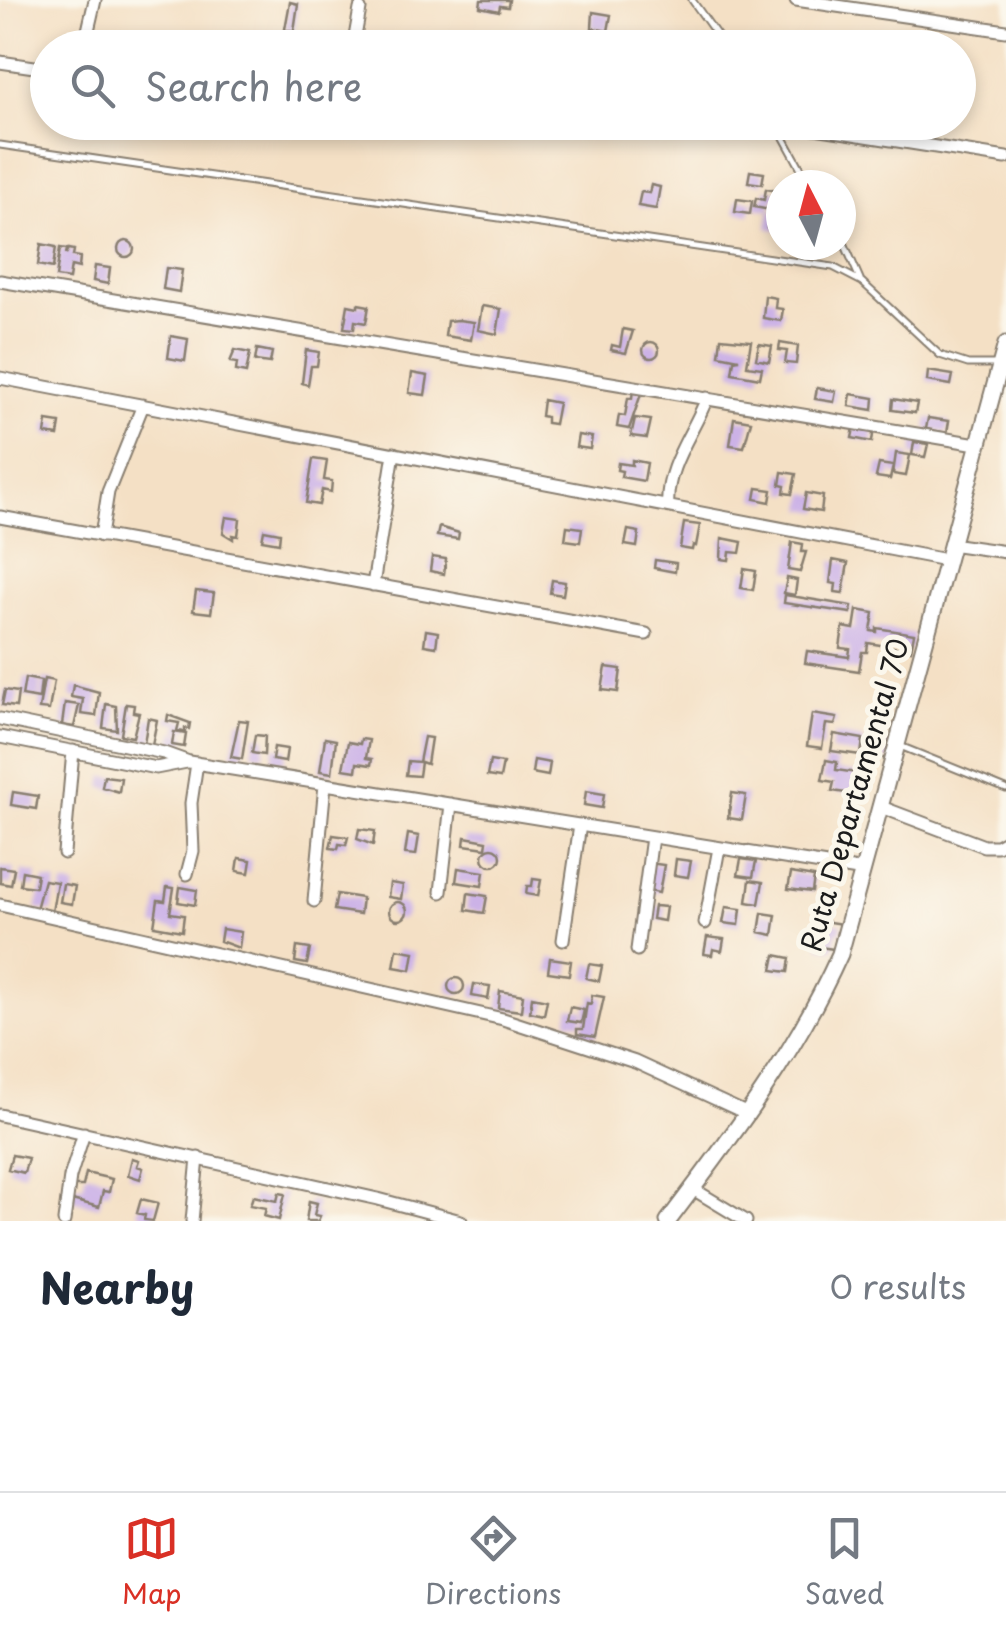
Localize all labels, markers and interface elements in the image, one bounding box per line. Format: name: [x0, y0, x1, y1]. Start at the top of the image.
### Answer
search box: [30, 30, 976, 140]
text: Search here: [145, 57, 362, 114]
icon: search: [65, 58, 120, 113]
north arrow: [766, 170, 856, 260]
street label: Ruta Departamental 70: [788, 633, 919, 956]
text: Nearby: [40, 1255, 194, 1318]
text: 0 results: [830, 1262, 966, 1310]
tab: Map: [122, 1511, 182, 1614]
tab: Directions: [425, 1511, 561, 1614]
tab: Saved: [805, 1511, 884, 1614]

